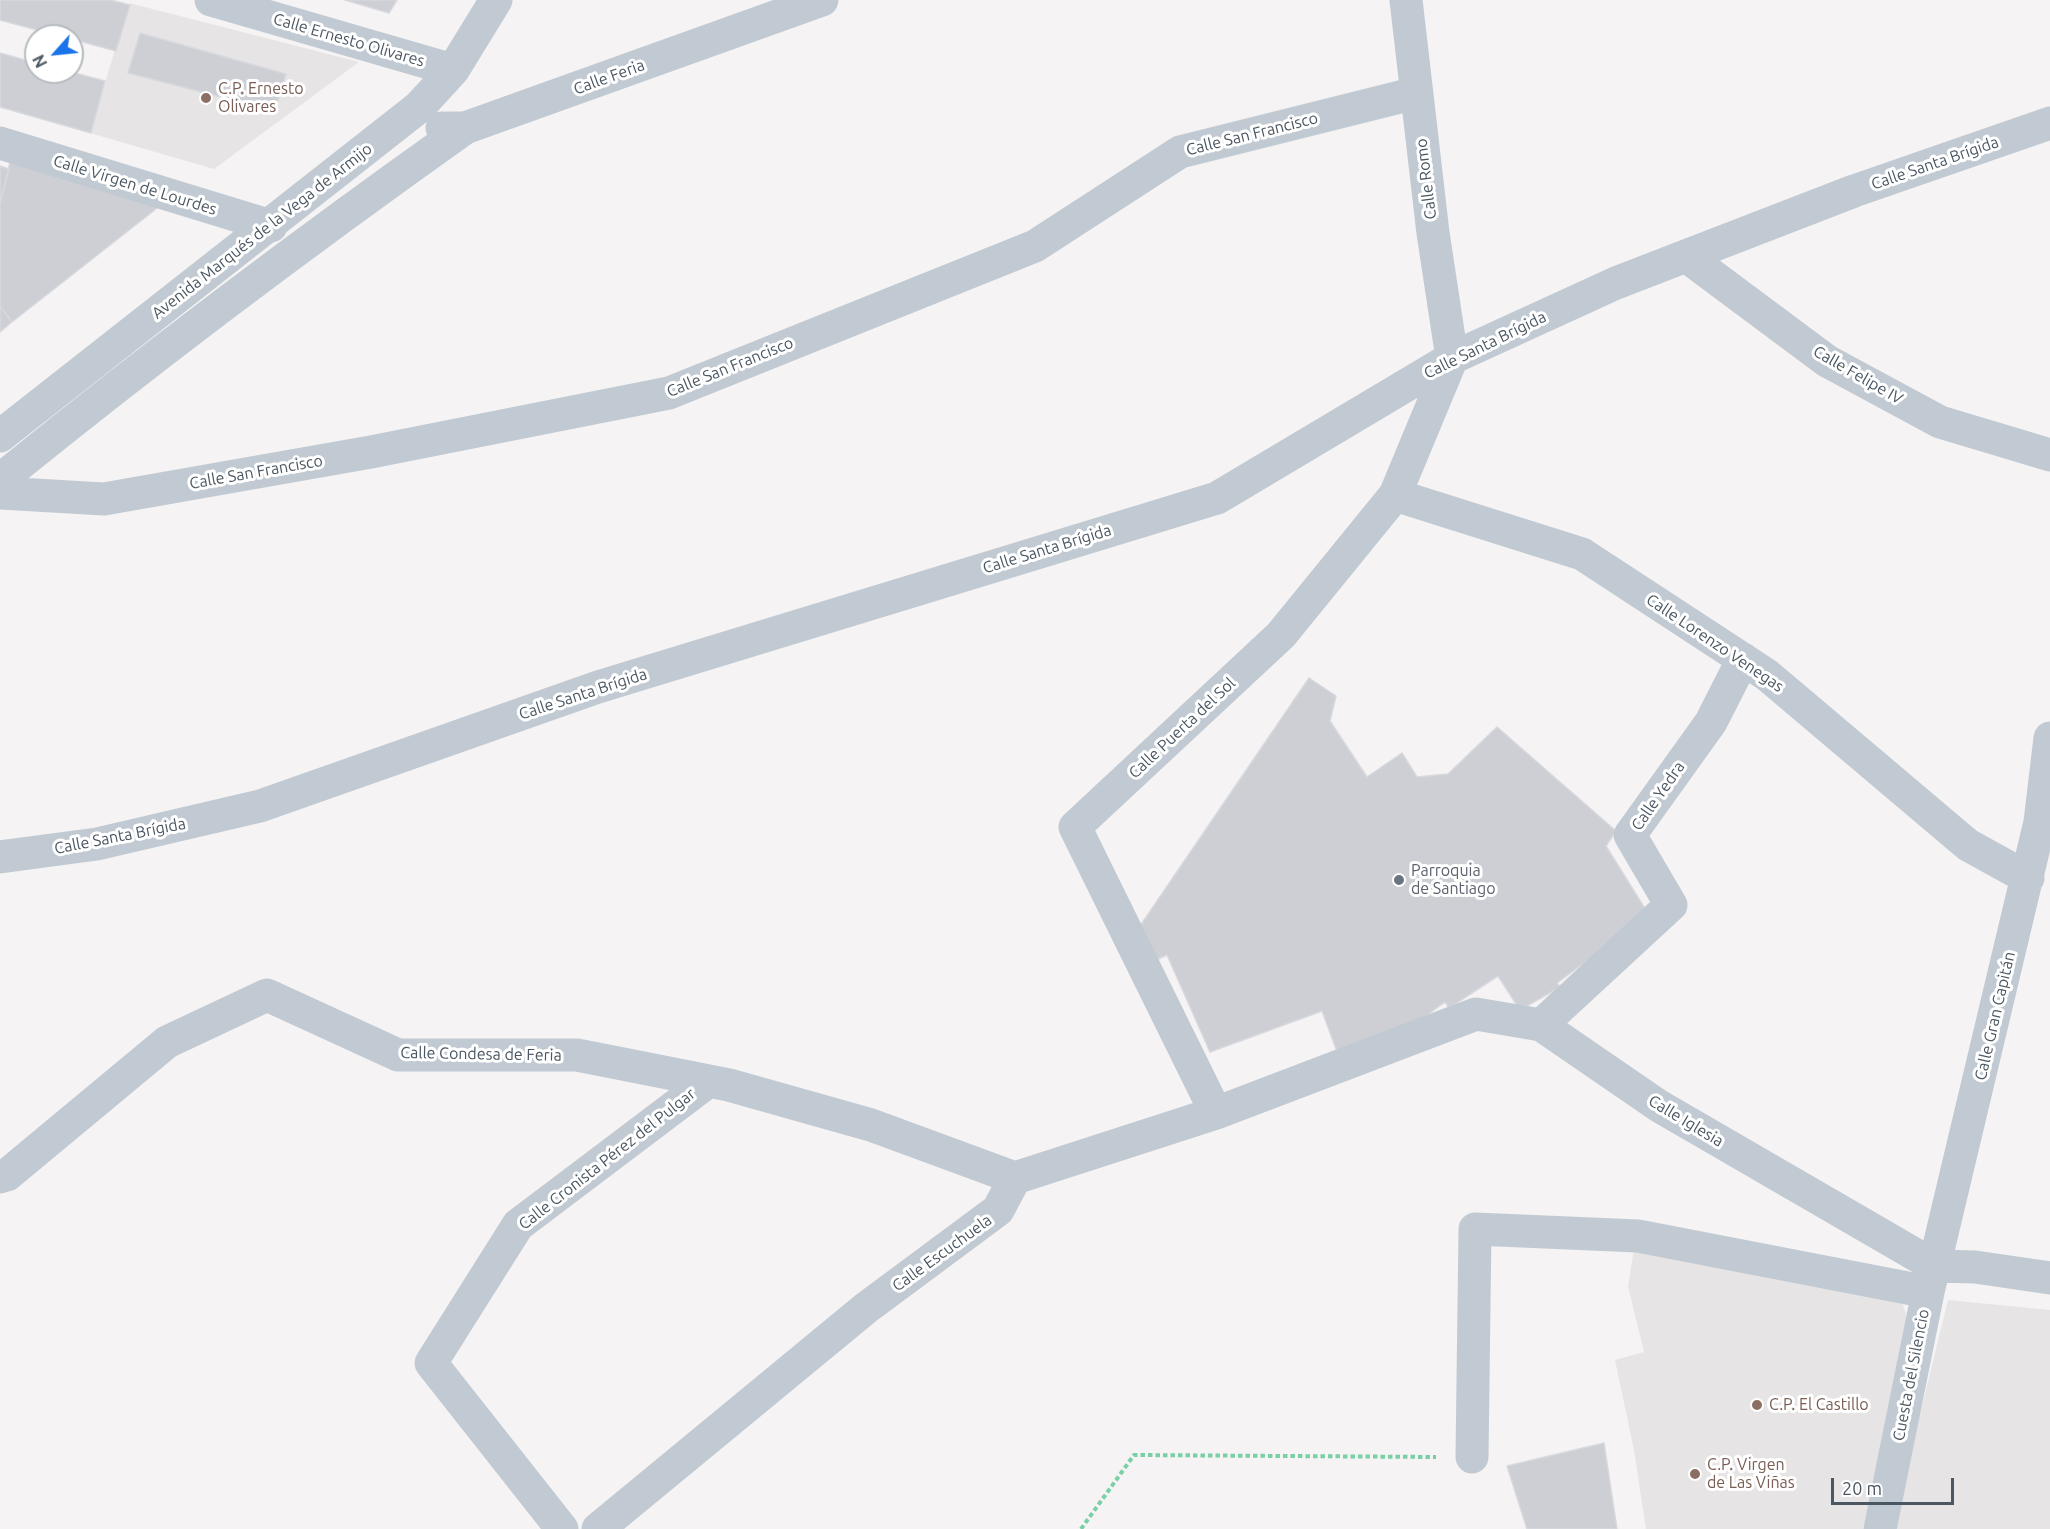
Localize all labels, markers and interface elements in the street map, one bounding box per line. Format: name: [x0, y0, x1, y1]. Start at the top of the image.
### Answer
street label: Calle Ernesto Olivares: [271, 9, 427, 71]
north arrow: [24, 24, 84, 84]
text: N: [29, 52, 50, 71]
street label: Calle Feria: [571, 55, 647, 99]
place label: C.P. Ernesto Olivares: [218, 79, 304, 117]
marker: C.P. Ernesto Olivares: [199, 91, 213, 105]
street label: Calle San Francisco: [1184, 108, 1320, 160]
street label: Calle Santa Brígida: [1869, 132, 2001, 194]
street label: Calle Romo: [1412, 137, 1440, 221]
street label: Avenida Marqués de la Vega de Armijo: [148, 139, 376, 323]
street label: Calle Virgen de Lourdes: [51, 151, 219, 219]
street label: Calle Santa Brígida: [1421, 307, 1549, 383]
street label: Calle San Francisco: [664, 333, 796, 401]
street label: Calle Felipe IV: [1810, 342, 1906, 408]
street label: Calle San Francisco: [188, 451, 324, 493]
street label: Calle Santa Brígida: [980, 520, 1114, 578]
street label: Calle Lorenzo Venegas: [1643, 590, 1787, 696]
street label: Calle Santa Brígida: [516, 664, 650, 724]
street label: Calle Puerta del Sol: [1125, 674, 1239, 782]
street label: Calle Yedra: [1627, 758, 1689, 834]
street label: Calle Santa Brígida: [53, 814, 187, 858]
place label: Parroquia de Santiago: [1411, 861, 1496, 899]
marker: Parroquia de Santiago: [1392, 873, 1406, 887]
street label: Calle Gran Capitán: [1971, 950, 2019, 1082]
street label: Calle Condesa de Feria: [400, 1043, 562, 1065]
street label: Calle Cronista Pérez del Pulgar: [515, 1084, 699, 1234]
street label: Calle Iglesia: [1645, 1091, 1727, 1151]
street label: Calle Escuchuela: [888, 1210, 996, 1296]
street label: Cuesta del Silencio: [1889, 1307, 1933, 1443]
place label: C.P. El Castillo: [1769, 1395, 1869, 1415]
marker: C.P. El Castillo: [1750, 1398, 1764, 1412]
place label: C.P. Virgen de Las Viñas: [1707, 1455, 1795, 1493]
scale bar: [1834, 1466, 1957, 1504]
marker: C.P. Virgen de Las Viñas: [1688, 1467, 1702, 1481]
text: 20 m: [1842, 1478, 1882, 1498]

